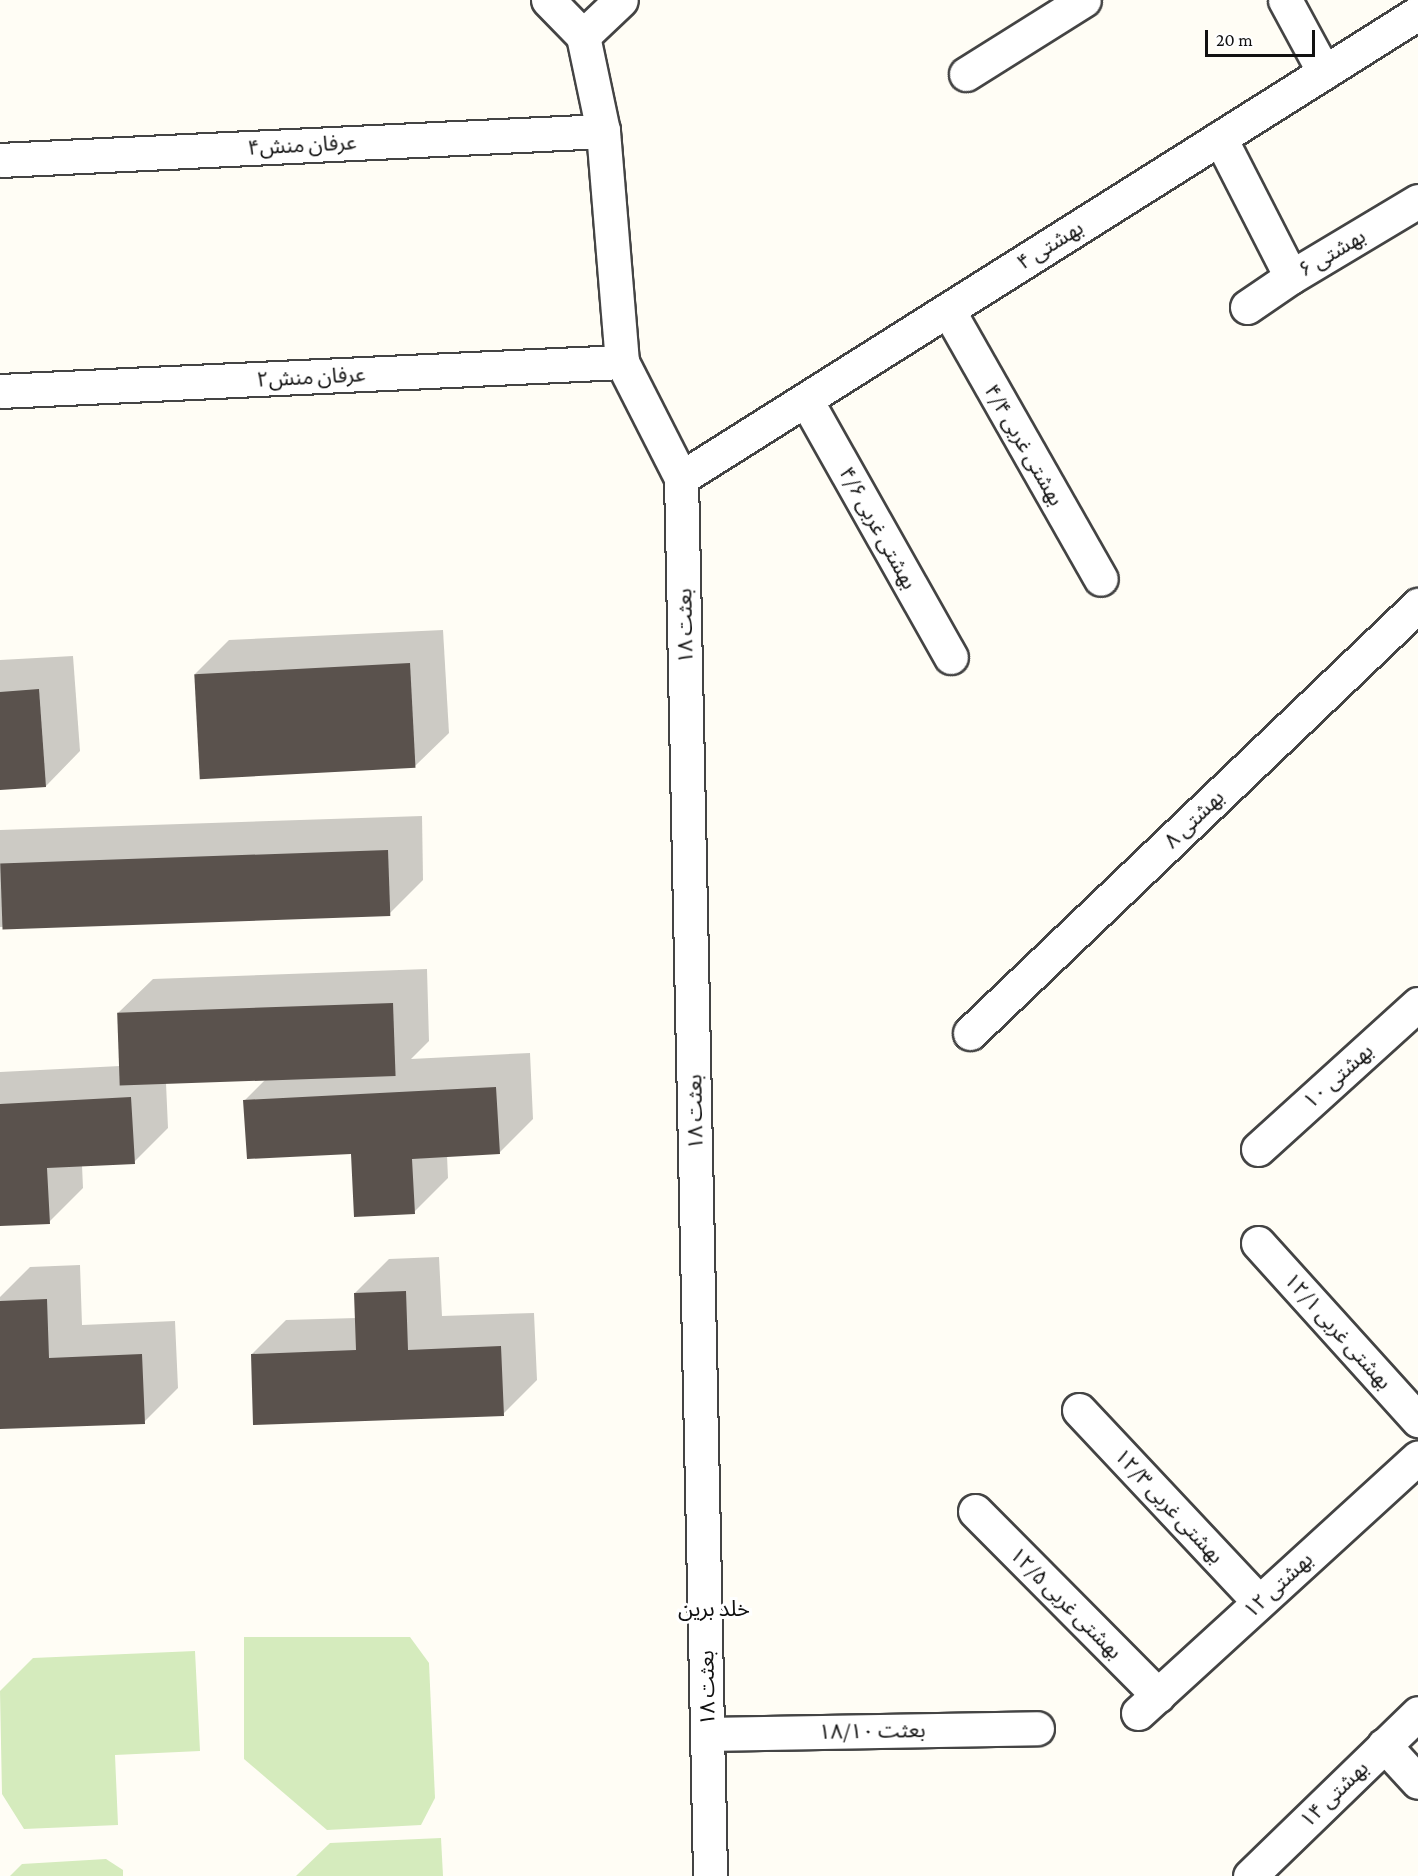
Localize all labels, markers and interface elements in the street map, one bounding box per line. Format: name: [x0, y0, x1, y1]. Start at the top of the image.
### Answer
scale bar: [1208, 18, 1318, 56]
text: 20 m: [1216, 30, 1253, 50]
street label: عرفان منش۴: [247, 130, 357, 160]
street label: ۴ بهشتی: [1012, 215, 1088, 275]
street label: ۶ بهشتی: [1294, 223, 1370, 283]
street label: عرفان منش۲: [256, 362, 366, 392]
street label: ۴/۴ بهشتی غربی: [979, 380, 1069, 510]
street label: ۴/۶ بهشتی غربی: [834, 462, 922, 594]
street label: بعثت ۱۸: [672, 588, 698, 664]
street label: ۸ بهشتی: [1159, 784, 1229, 854]
street label: ۱۰ بهشتی: [1298, 1038, 1378, 1114]
street label: بعثت ۱۸: [682, 1074, 708, 1150]
street label: ۱۲/۱ بهشتی غربی: [1279, 1267, 1397, 1395]
street label: ۱۲/۳ بهشتی غربی: [1109, 1443, 1229, 1569]
street label: ۱۲/۵ بهشتی غربی: [1005, 1542, 1127, 1664]
street label: ۱۲ بهشتی: [1238, 1547, 1318, 1623]
district label: خلد برین: [678, 1596, 750, 1622]
street label: بعثت ۱۸: [694, 1650, 720, 1726]
street label: ۱۸/۱۰ بعثت: [818, 1717, 926, 1745]
street label: ۱۴ بهشتی: [1295, 1755, 1373, 1833]

